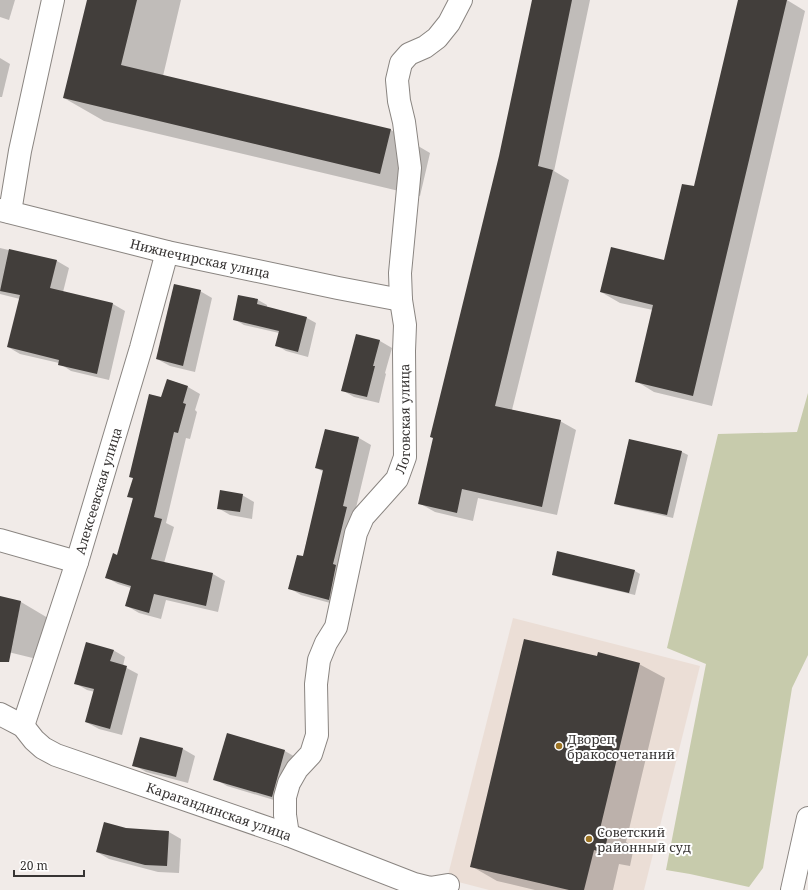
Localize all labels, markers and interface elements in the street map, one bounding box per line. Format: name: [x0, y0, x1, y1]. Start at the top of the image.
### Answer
street label: Нижнечирская улица: [128, 234, 272, 283]
street label: Логовская улица: [391, 363, 414, 476]
street label: Алексеевская улица: [71, 425, 126, 557]
place label: Дворец бракосочетаний: [567, 730, 675, 763]
marker: Дворец бракосочетаний: [554, 741, 564, 751]
street label: Карагандинская улица: [144, 778, 294, 845]
place label: Советский районный суд: [597, 823, 691, 856]
marker: Советский районный суд: [584, 834, 594, 844]
scale bar: [14, 852, 84, 878]
text: 20 m: [20, 857, 48, 874]

